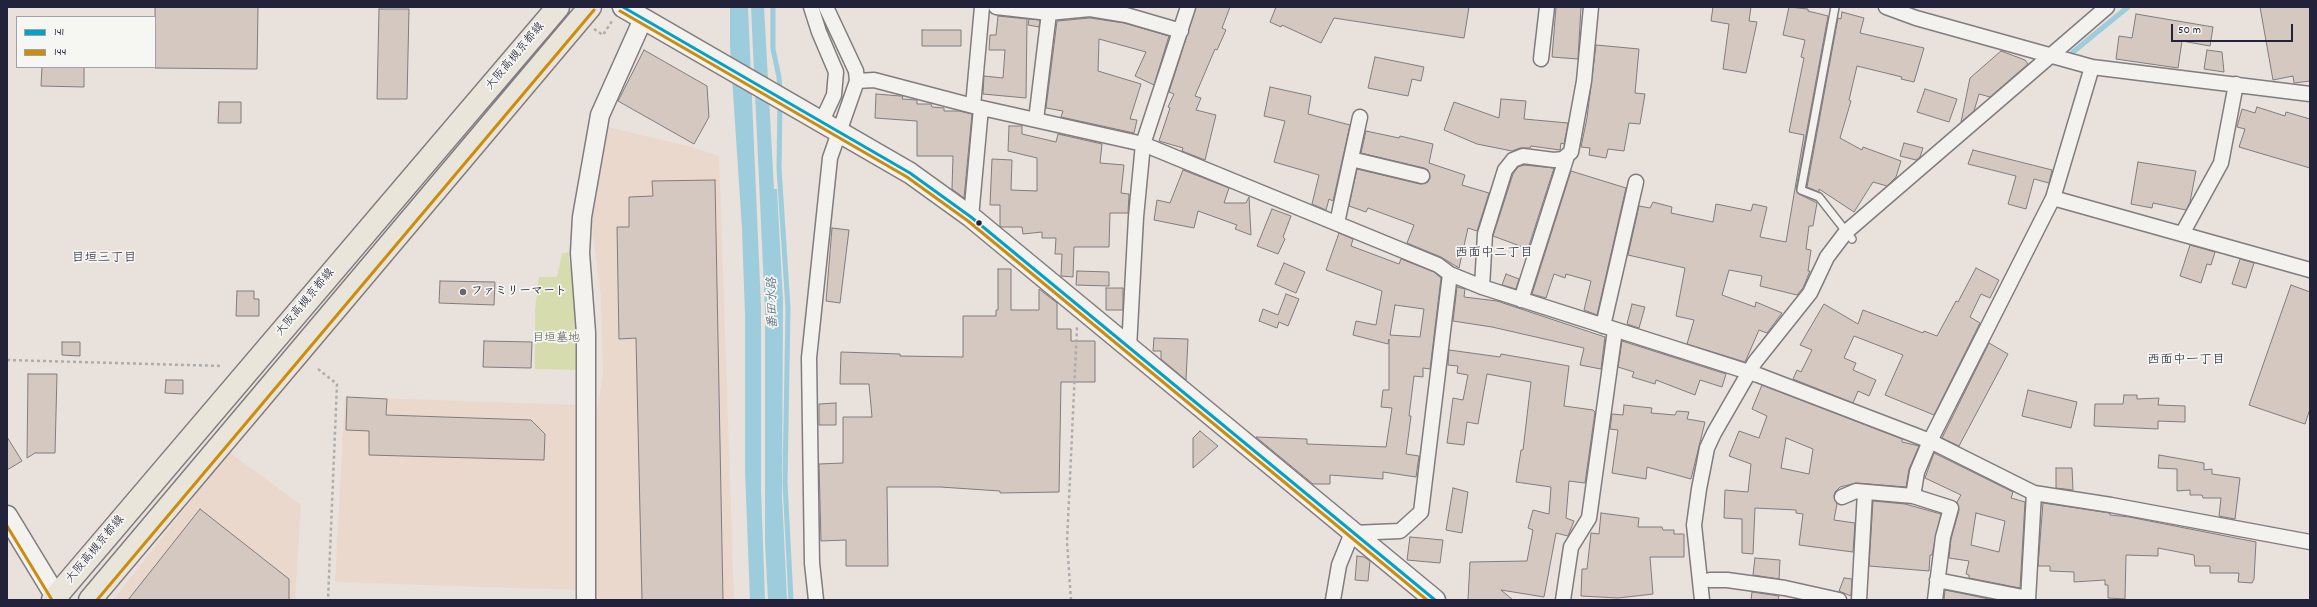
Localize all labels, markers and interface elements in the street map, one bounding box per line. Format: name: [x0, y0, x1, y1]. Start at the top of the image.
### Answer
legend: [16, 16, 156, 68]
scale bar: [2173, 16, 2295, 42]
street label: 大阪高槻京都線: [483, 20, 549, 94]
text: 50 m: [2178, 22, 2201, 39]
text: 141: [54, 24, 64, 41]
text: 144: [54, 44, 67, 61]
unlabelled marker: [974, 218, 984, 228]
district label: 西面中二丁目: [1455, 246, 1533, 262]
district label: 目垣三丁目: [72, 251, 136, 267]
street label: 大阪高槻京都線: [273, 266, 339, 340]
water label: 番田水路: [766, 277, 782, 329]
place label: ファミリーマート: [471, 285, 567, 299]
marker: ファミリーマート: [458, 287, 468, 297]
park label: 目垣墓地: [532, 332, 580, 346]
district label: 西面中一丁目: [2147, 353, 2225, 369]
street label: 大阪高槻京都線: [63, 513, 129, 587]

